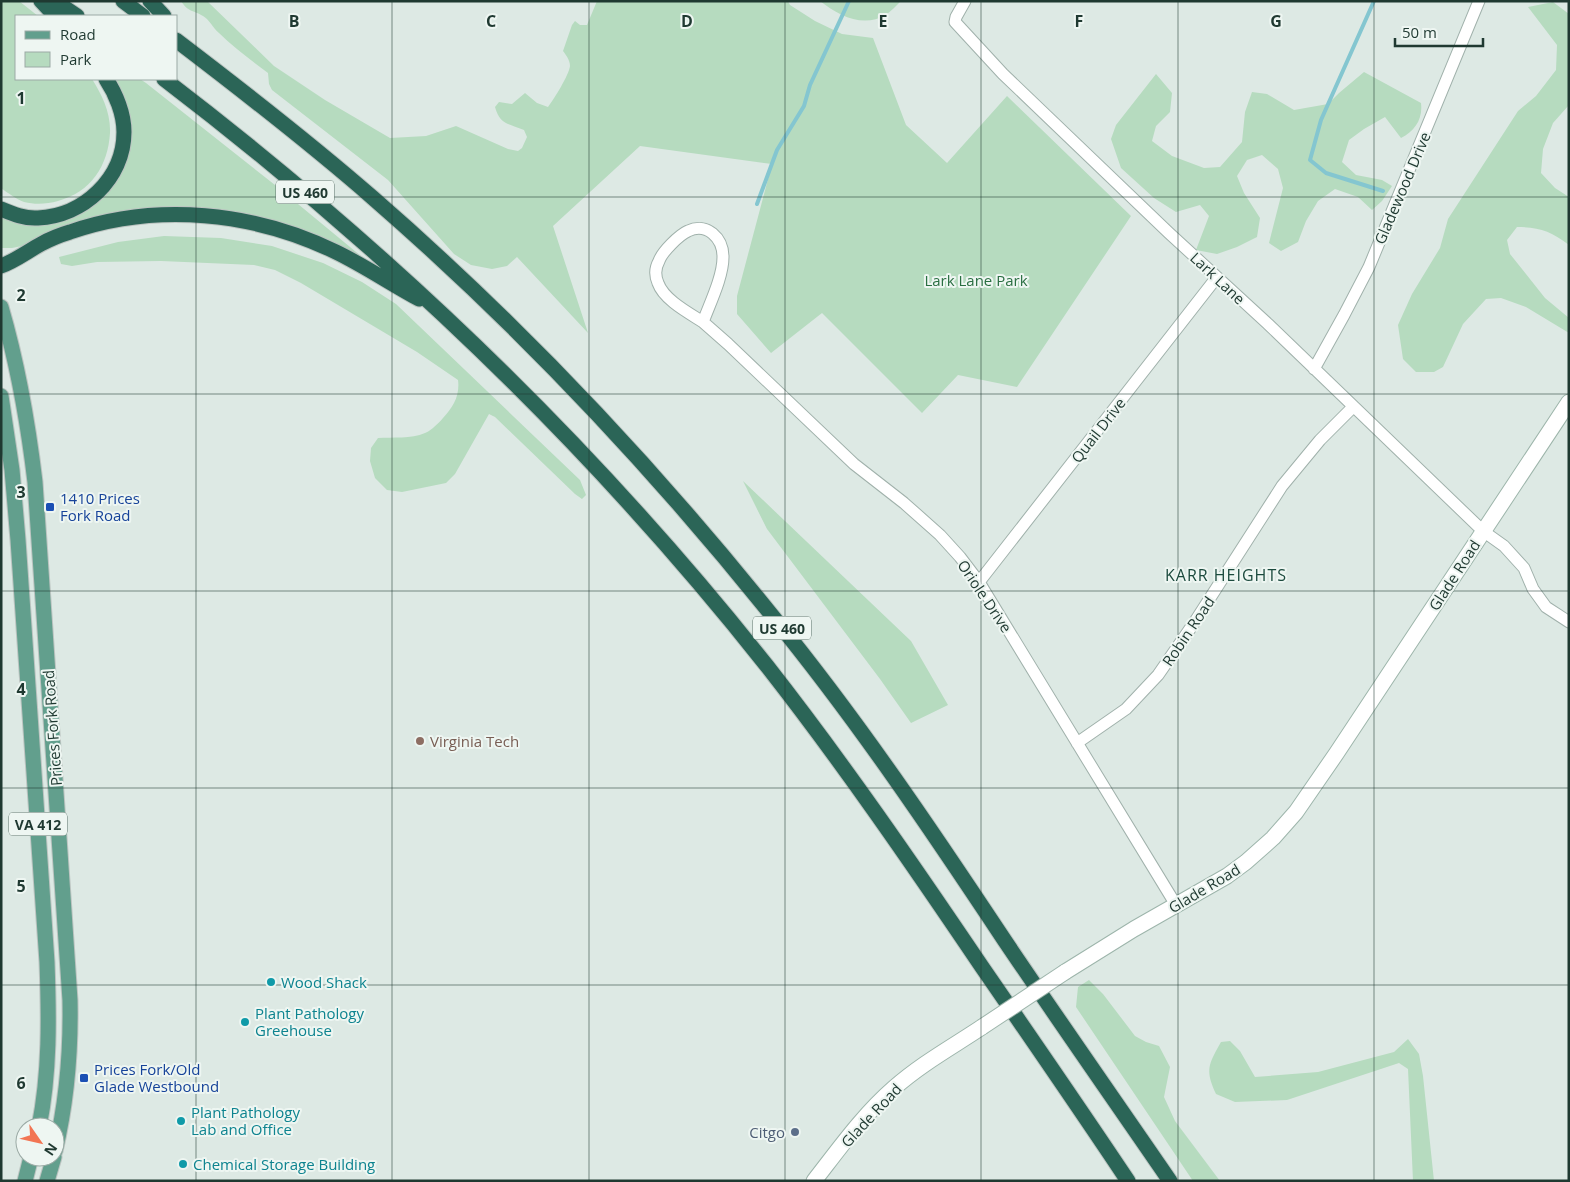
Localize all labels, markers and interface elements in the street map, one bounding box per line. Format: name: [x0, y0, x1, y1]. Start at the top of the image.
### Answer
text: B: [289, 10, 299, 32]
text: C: [486, 10, 496, 32]
text: D: [681, 10, 693, 32]
text: E: [879, 10, 888, 32]
text: F: [1075, 10, 1083, 32]
text: G: [1270, 10, 1282, 32]
legend: [15, 15, 178, 80]
scale bar: [1395, 15, 1482, 47]
text: 50 m: [1402, 22, 1437, 42]
text: Road: [60, 24, 96, 44]
text: Park: [60, 49, 91, 69]
text: 1: [16, 87, 26, 109]
street label: Gladewood Drive: [1369, 129, 1435, 247]
road number: US 460: [276, 180, 334, 203]
street label: Lark Lane: [1186, 248, 1250, 308]
park label: Lark Lane Park: [924, 270, 1028, 290]
text: 2: [16, 284, 26, 306]
street label: Quail Drive: [1066, 393, 1130, 467]
text: 3: [16, 481, 26, 503]
place label: 1410 Prices Fork Road: [60, 488, 140, 525]
marker: 1410 Prices Fork Road: [44, 501, 56, 513]
street label: Glade Road: [1424, 536, 1484, 614]
street label: Oriole Drive: [953, 556, 1017, 636]
district label: KARR HEIGHTS: [1165, 564, 1287, 586]
street label: Robin Road: [1157, 592, 1219, 670]
road number: US 460: [753, 616, 811, 640]
street label: Prices Fork Road: [38, 669, 66, 787]
text: 4: [16, 678, 26, 700]
place label: Virginia Tech: [430, 731, 519, 751]
marker: Virginia Tech: [414, 735, 426, 747]
road number: VA 412: [9, 812, 67, 836]
street label: Glade Road: [1164, 859, 1244, 917]
text: 5: [16, 875, 26, 897]
place label: Wood Shack: [281, 972, 367, 992]
marker: Wood Shack: [265, 976, 277, 988]
place label: Plant Pathology Greehouse: [255, 1003, 364, 1040]
marker: Plant Pathology Greehouse: [239, 1016, 251, 1028]
place label: Prices Fork/Old Glade Westbound: [94, 1059, 219, 1096]
text: 6: [16, 1072, 26, 1094]
marker: Prices Fork/Old Glade Westbound: [78, 1072, 90, 1084]
street label: Glade Road: [836, 1079, 906, 1151]
place label: Plant Pathology Lab and Office: [191, 1102, 300, 1139]
marker: Plant Pathology Lab and Office: [175, 1115, 187, 1127]
north arrow: [15, 1117, 65, 1167]
place label: Citgo: [749, 1122, 785, 1142]
marker: Citgo: [789, 1126, 801, 1138]
text: N: [40, 1140, 62, 1160]
place label: Chemical Storage Building: [193, 1154, 375, 1174]
marker: Chemical Storage Building: [177, 1158, 189, 1170]

